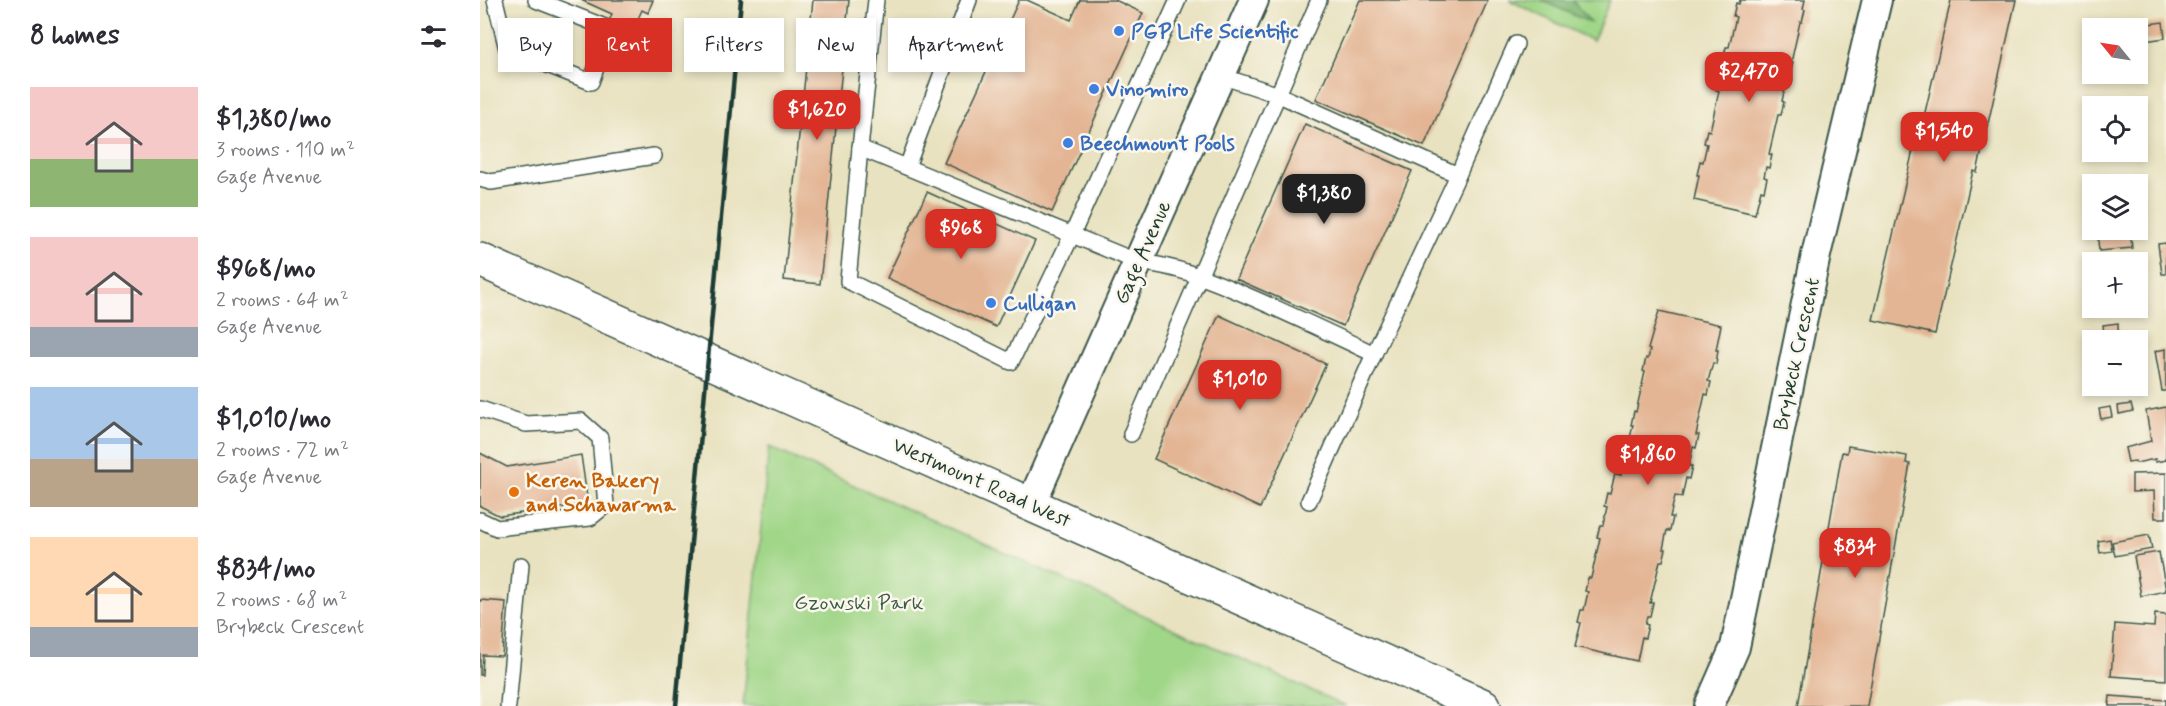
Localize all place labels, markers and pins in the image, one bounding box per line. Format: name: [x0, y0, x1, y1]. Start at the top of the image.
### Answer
place label: PGP Life Scientific: [1131, 18, 1299, 46]
marker: PGP Life Scientific: [1112, 24, 1126, 38]
pin: $2,470: [1700, 52, 1798, 103]
place label: Vinomiro: [1106, 76, 1189, 104]
marker: Vinomiro: [1087, 82, 1101, 96]
pin: $1,620: [768, 90, 866, 141]
pin: $1,540: [1895, 112, 1993, 163]
place label: Beechmount Pools: [1080, 130, 1235, 158]
marker: Beechmount Pools: [1061, 136, 1075, 150]
pin: $1,380: [1275, 174, 1373, 225]
pin: $968: [925, 209, 997, 260]
place label: Culligan: [1003, 290, 1077, 318]
marker: Culligan: [984, 296, 998, 310]
pin: $1,010: [1191, 360, 1289, 411]
pin: $1,860: [1599, 435, 1697, 486]
place label: Keren Bakery and Schawarma: [526, 467, 677, 519]
marker: Keren Bakery and Schawarma: [507, 485, 521, 499]
pin: $834: [1819, 528, 1891, 579]

